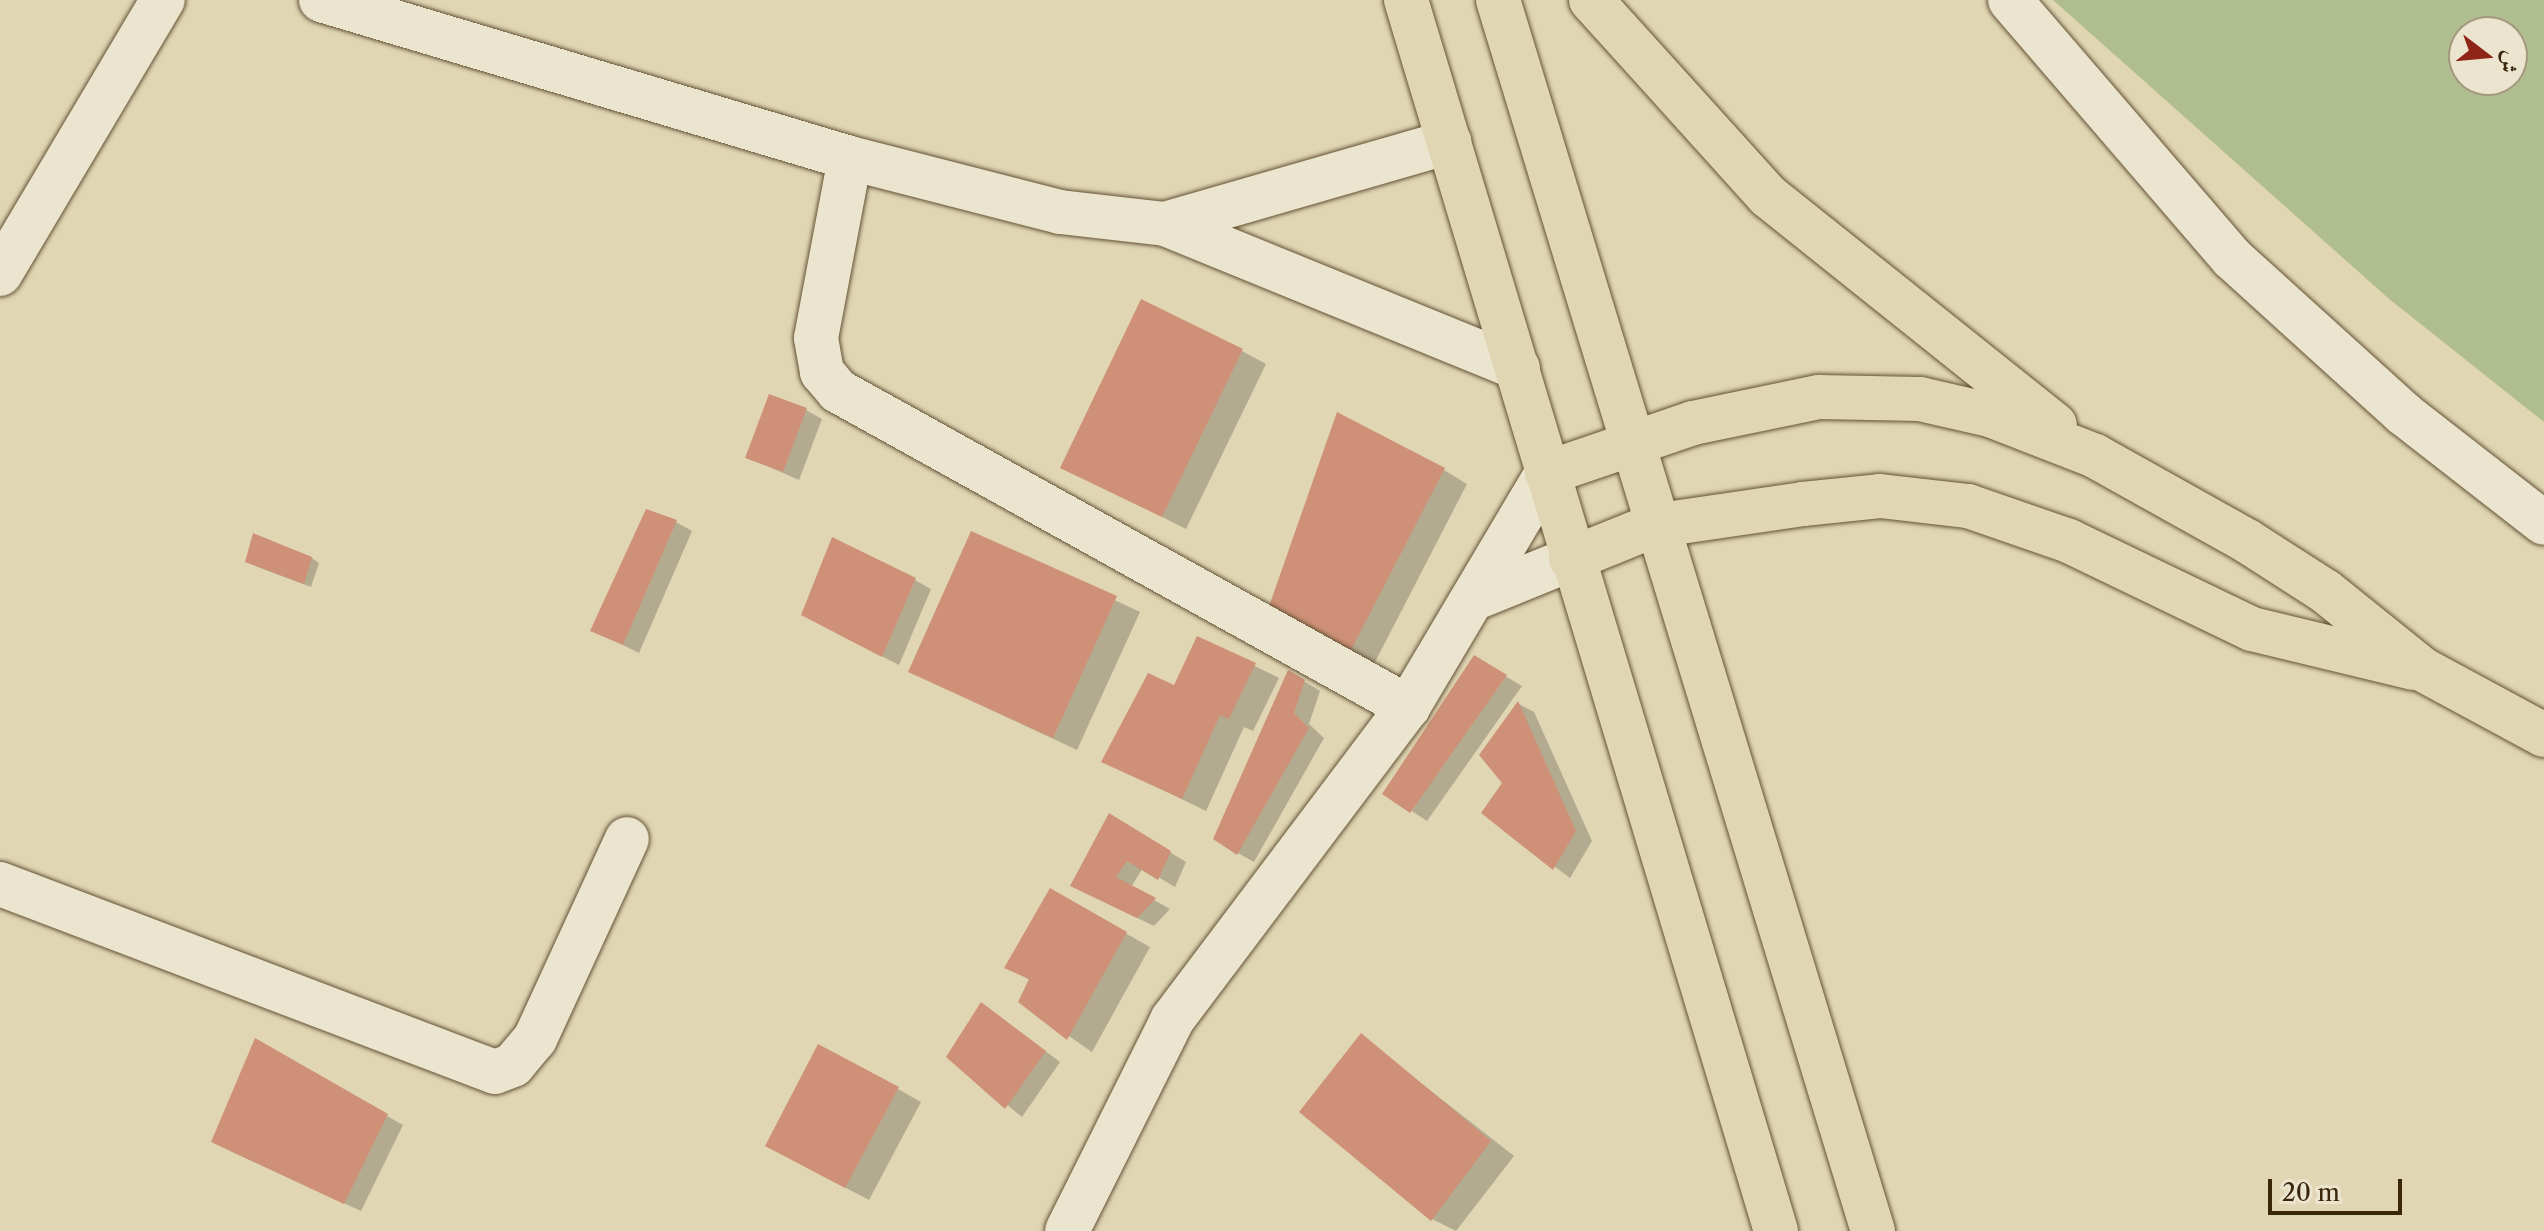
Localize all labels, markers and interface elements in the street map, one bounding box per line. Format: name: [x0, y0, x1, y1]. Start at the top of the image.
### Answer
north arrow: [2448, 16, 2528, 96]
text: ش: [2494, 48, 2526, 76]
scale bar: [2272, 1163, 2406, 1213]
text: 20 m: [2282, 1178, 2340, 1207]

